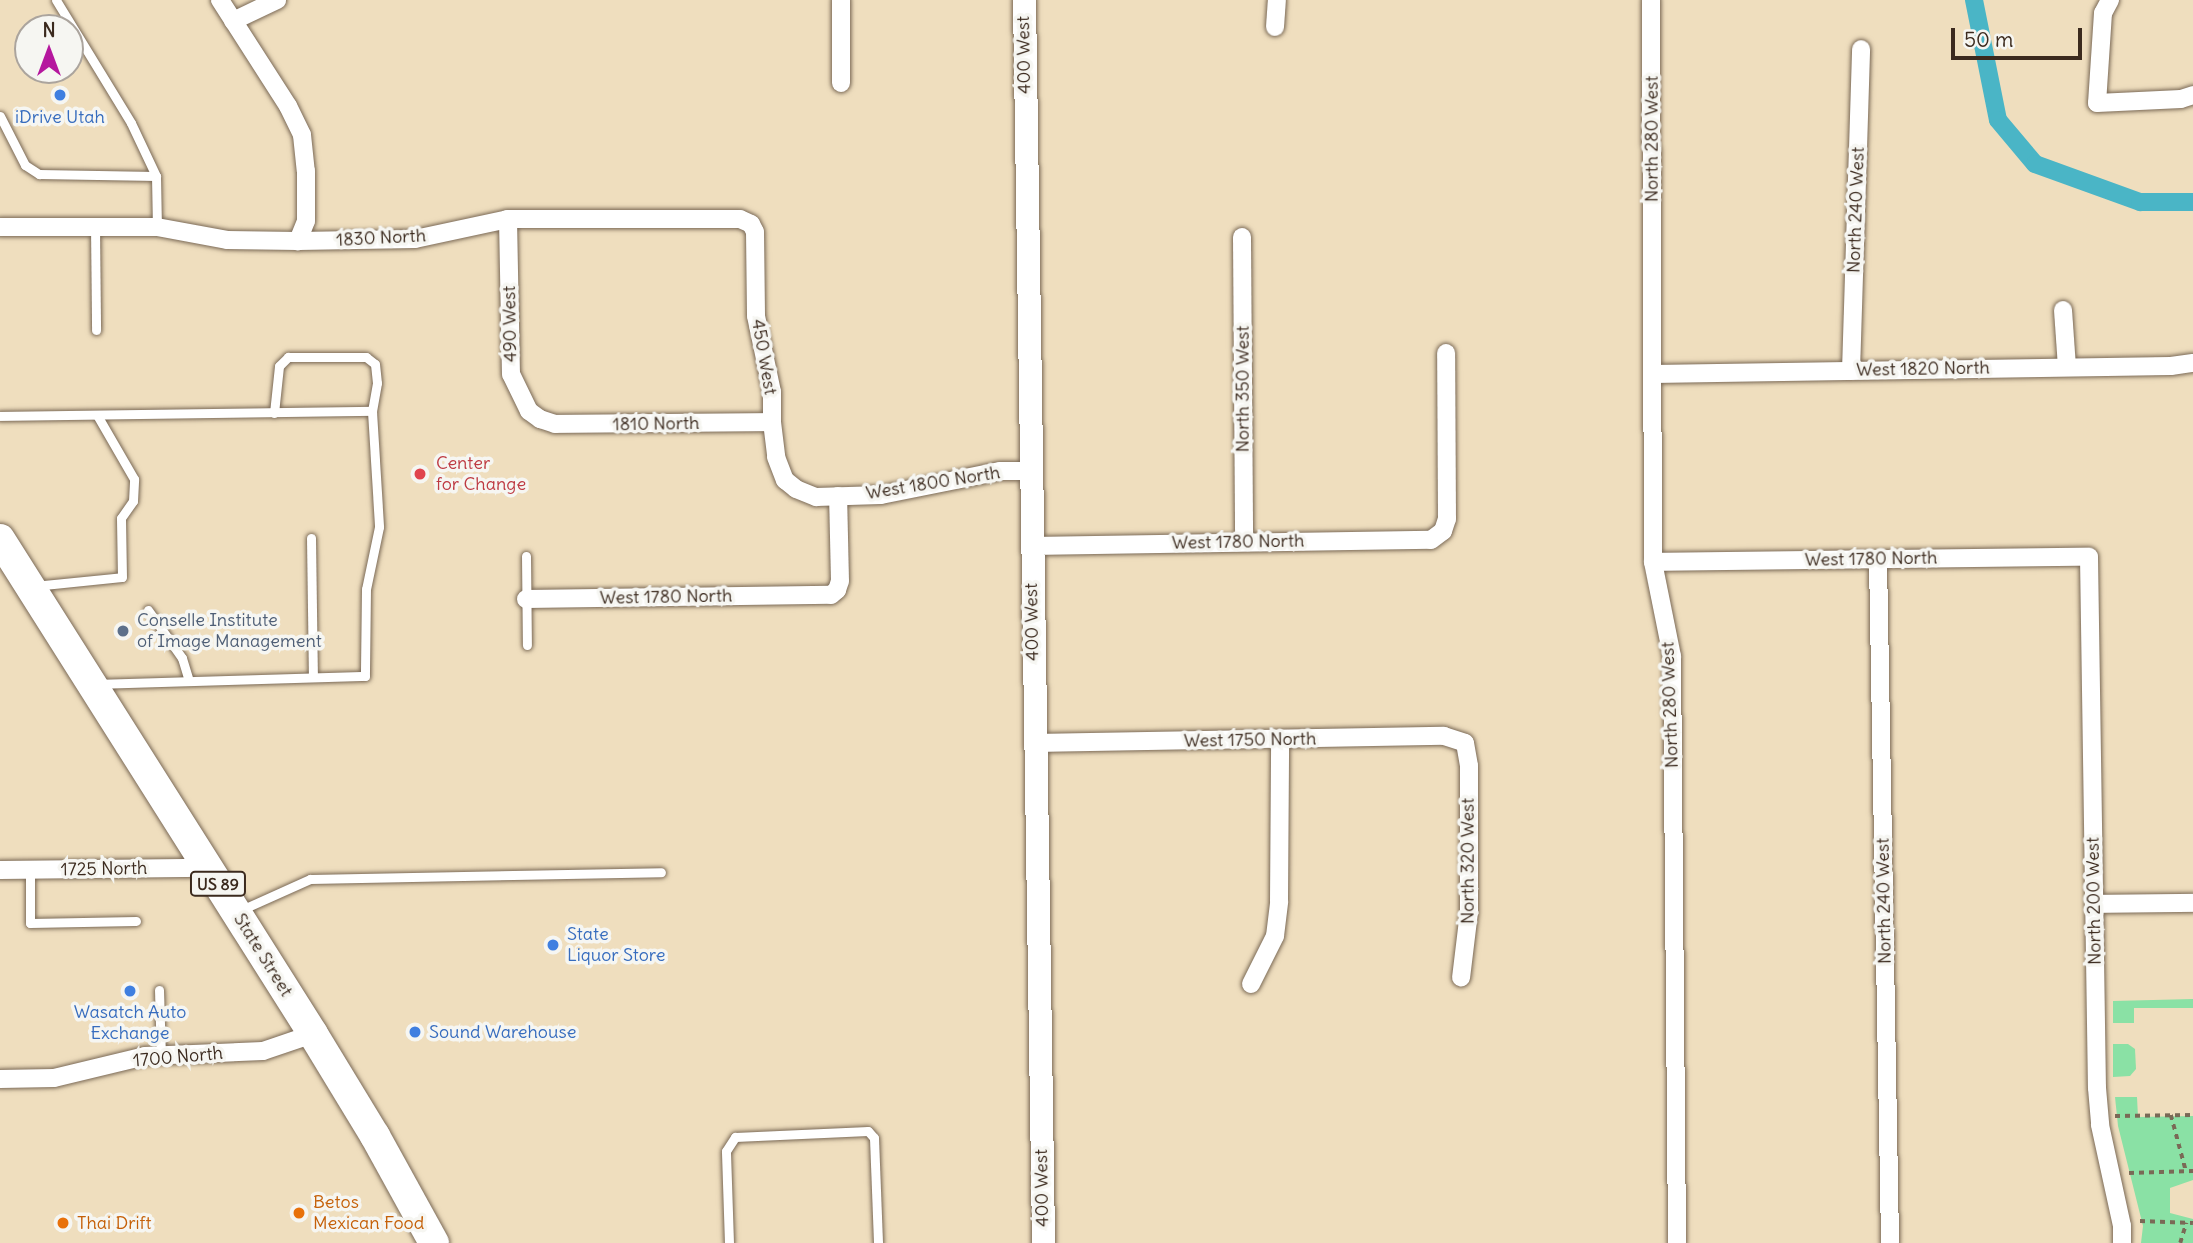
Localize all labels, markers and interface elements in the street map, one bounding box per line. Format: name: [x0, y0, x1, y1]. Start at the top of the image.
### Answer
north arrow: [14, 14, 84, 84]
scale bar: [1955, 14, 2086, 58]
street label: 400 West: [1013, 16, 1035, 94]
text: N: [42, 18, 56, 42]
text: 50 m: [1964, 26, 2013, 53]
street label: North 280 West: [1641, 76, 1663, 202]
marker: iDrive Utah: [52, 87, 68, 103]
place label: iDrive Utah: [15, 106, 105, 128]
street label: North 240 West: [1843, 147, 1869, 273]
street label: 1830 North: [335, 225, 427, 251]
street label: 490 West: [499, 286, 521, 362]
street label: 450 West: [747, 317, 781, 397]
street label: North 350 West: [1232, 326, 1254, 452]
street label: West 1820 North: [1856, 357, 1990, 381]
street label: 1810 North: [612, 412, 700, 436]
place label: Center for Change: [436, 453, 526, 496]
street label: West 1800 North: [864, 462, 1002, 504]
marker: Center for Change: [410, 464, 430, 484]
street label: West 1780 North: [1172, 530, 1304, 554]
street label: West 1780 North: [1805, 547, 1937, 571]
street label: 400 West: [1021, 583, 1043, 661]
street label: West 1780 North: [600, 585, 732, 609]
place label: Conselle Institute of Image Management: [137, 610, 322, 652]
marker: Conselle Institute of Image Management: [115, 623, 131, 639]
street label: North 280 West: [1657, 641, 1683, 769]
street label: West 1750 North: [1184, 728, 1316, 752]
street label: North 320 West: [1457, 798, 1479, 924]
street label: North 200 West: [2082, 837, 2106, 965]
street label: North 240 West: [1872, 838, 1896, 964]
street label: 1725 North: [60, 857, 148, 881]
road number: US 89: [188, 872, 248, 897]
street label: State Street: [229, 909, 297, 1001]
place label: State Liquor Store: [567, 924, 665, 967]
marker: State Liquor Store: [545, 937, 561, 953]
marker: Wasatch Auto Exchange: [122, 983, 138, 999]
place label: Wasatch Auto Exchange: [74, 1002, 186, 1044]
place label: Sound Warehouse: [429, 1021, 576, 1043]
marker: Sound Warehouse: [407, 1024, 423, 1040]
street label: 1700 North: [132, 1042, 224, 1072]
street label: 400 West: [1031, 1149, 1053, 1227]
place label: Betos Mexican Food: [313, 1192, 424, 1234]
marker: Betos Mexican Food: [291, 1205, 307, 1221]
place label: Thai Drift: [77, 1212, 151, 1234]
marker: Thai Drift: [55, 1215, 71, 1231]

